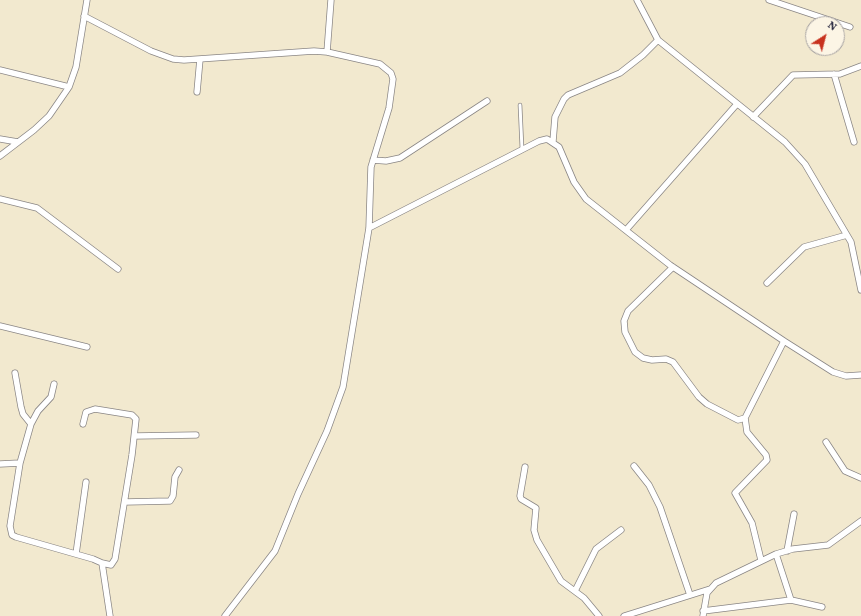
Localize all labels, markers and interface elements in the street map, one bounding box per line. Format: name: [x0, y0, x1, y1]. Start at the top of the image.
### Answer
north arrow: [805, 16, 845, 56]
text: N: [824, 18, 839, 35]

